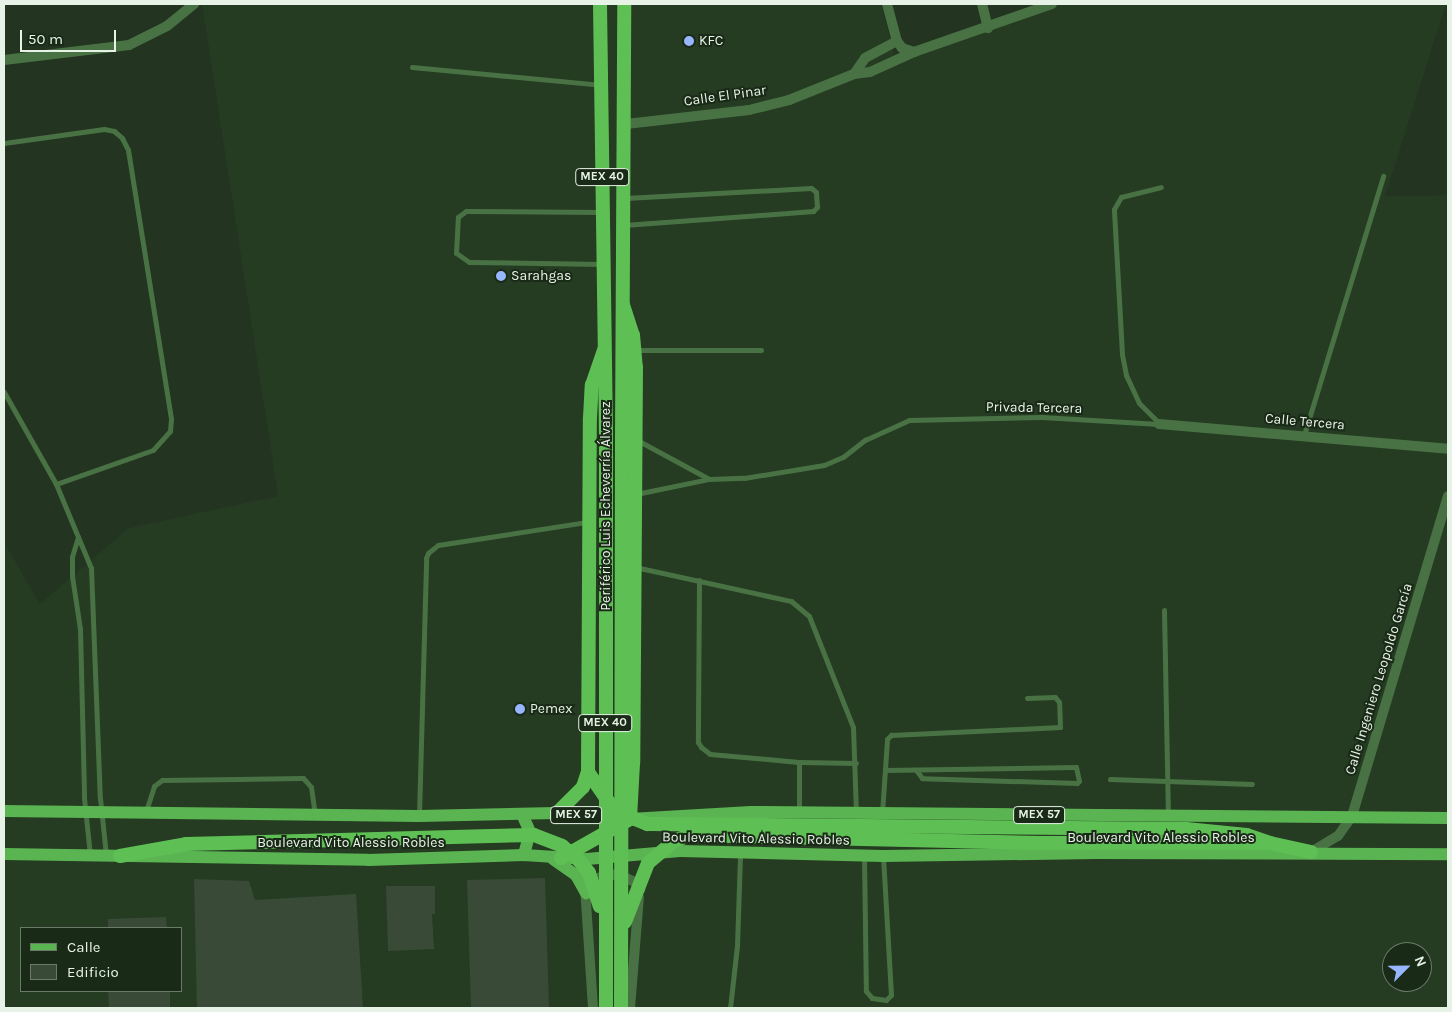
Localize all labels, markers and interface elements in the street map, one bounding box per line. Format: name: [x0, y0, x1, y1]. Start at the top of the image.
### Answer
scale bar: [22, 20, 119, 52]
text: 50 m: [28, 30, 63, 48]
place label: KFC: [699, 33, 723, 49]
marker: KFC: [683, 35, 695, 47]
street label: Calle El Pinar: [683, 82, 767, 110]
road number: MEX 40: [574, 168, 630, 186]
place label: Sarahgas: [511, 268, 571, 284]
marker: Sarahgas: [495, 270, 507, 282]
street label: Privada Tercera: [986, 399, 1082, 417]
street label: Periférico Luis Echeverría Álvarez: [598, 401, 614, 611]
street label: Calle Tercera: [1264, 410, 1346, 434]
street label: Calle Ingeniero Leopoldo García: [1342, 581, 1416, 777]
place label: Pemex: [530, 701, 572, 717]
marker: Pemex: [514, 703, 526, 715]
road number: MEX 40: [578, 714, 632, 732]
road number: MEX 57: [550, 806, 602, 824]
road number: MEX 57: [1013, 806, 1065, 824]
street label: Boulevard Vito Alessio Robles: [662, 829, 850, 849]
street label: Boulevard Vito Alessio Robles: [1067, 830, 1255, 846]
street label: Boulevard Vito Alessio Robles: [257, 835, 445, 851]
legend: [20, 927, 182, 992]
text: Calle: [67, 938, 101, 956]
north arrow: [1382, 942, 1432, 992]
text: N: [1411, 953, 1430, 969]
text: Edificio: [67, 963, 119, 981]

